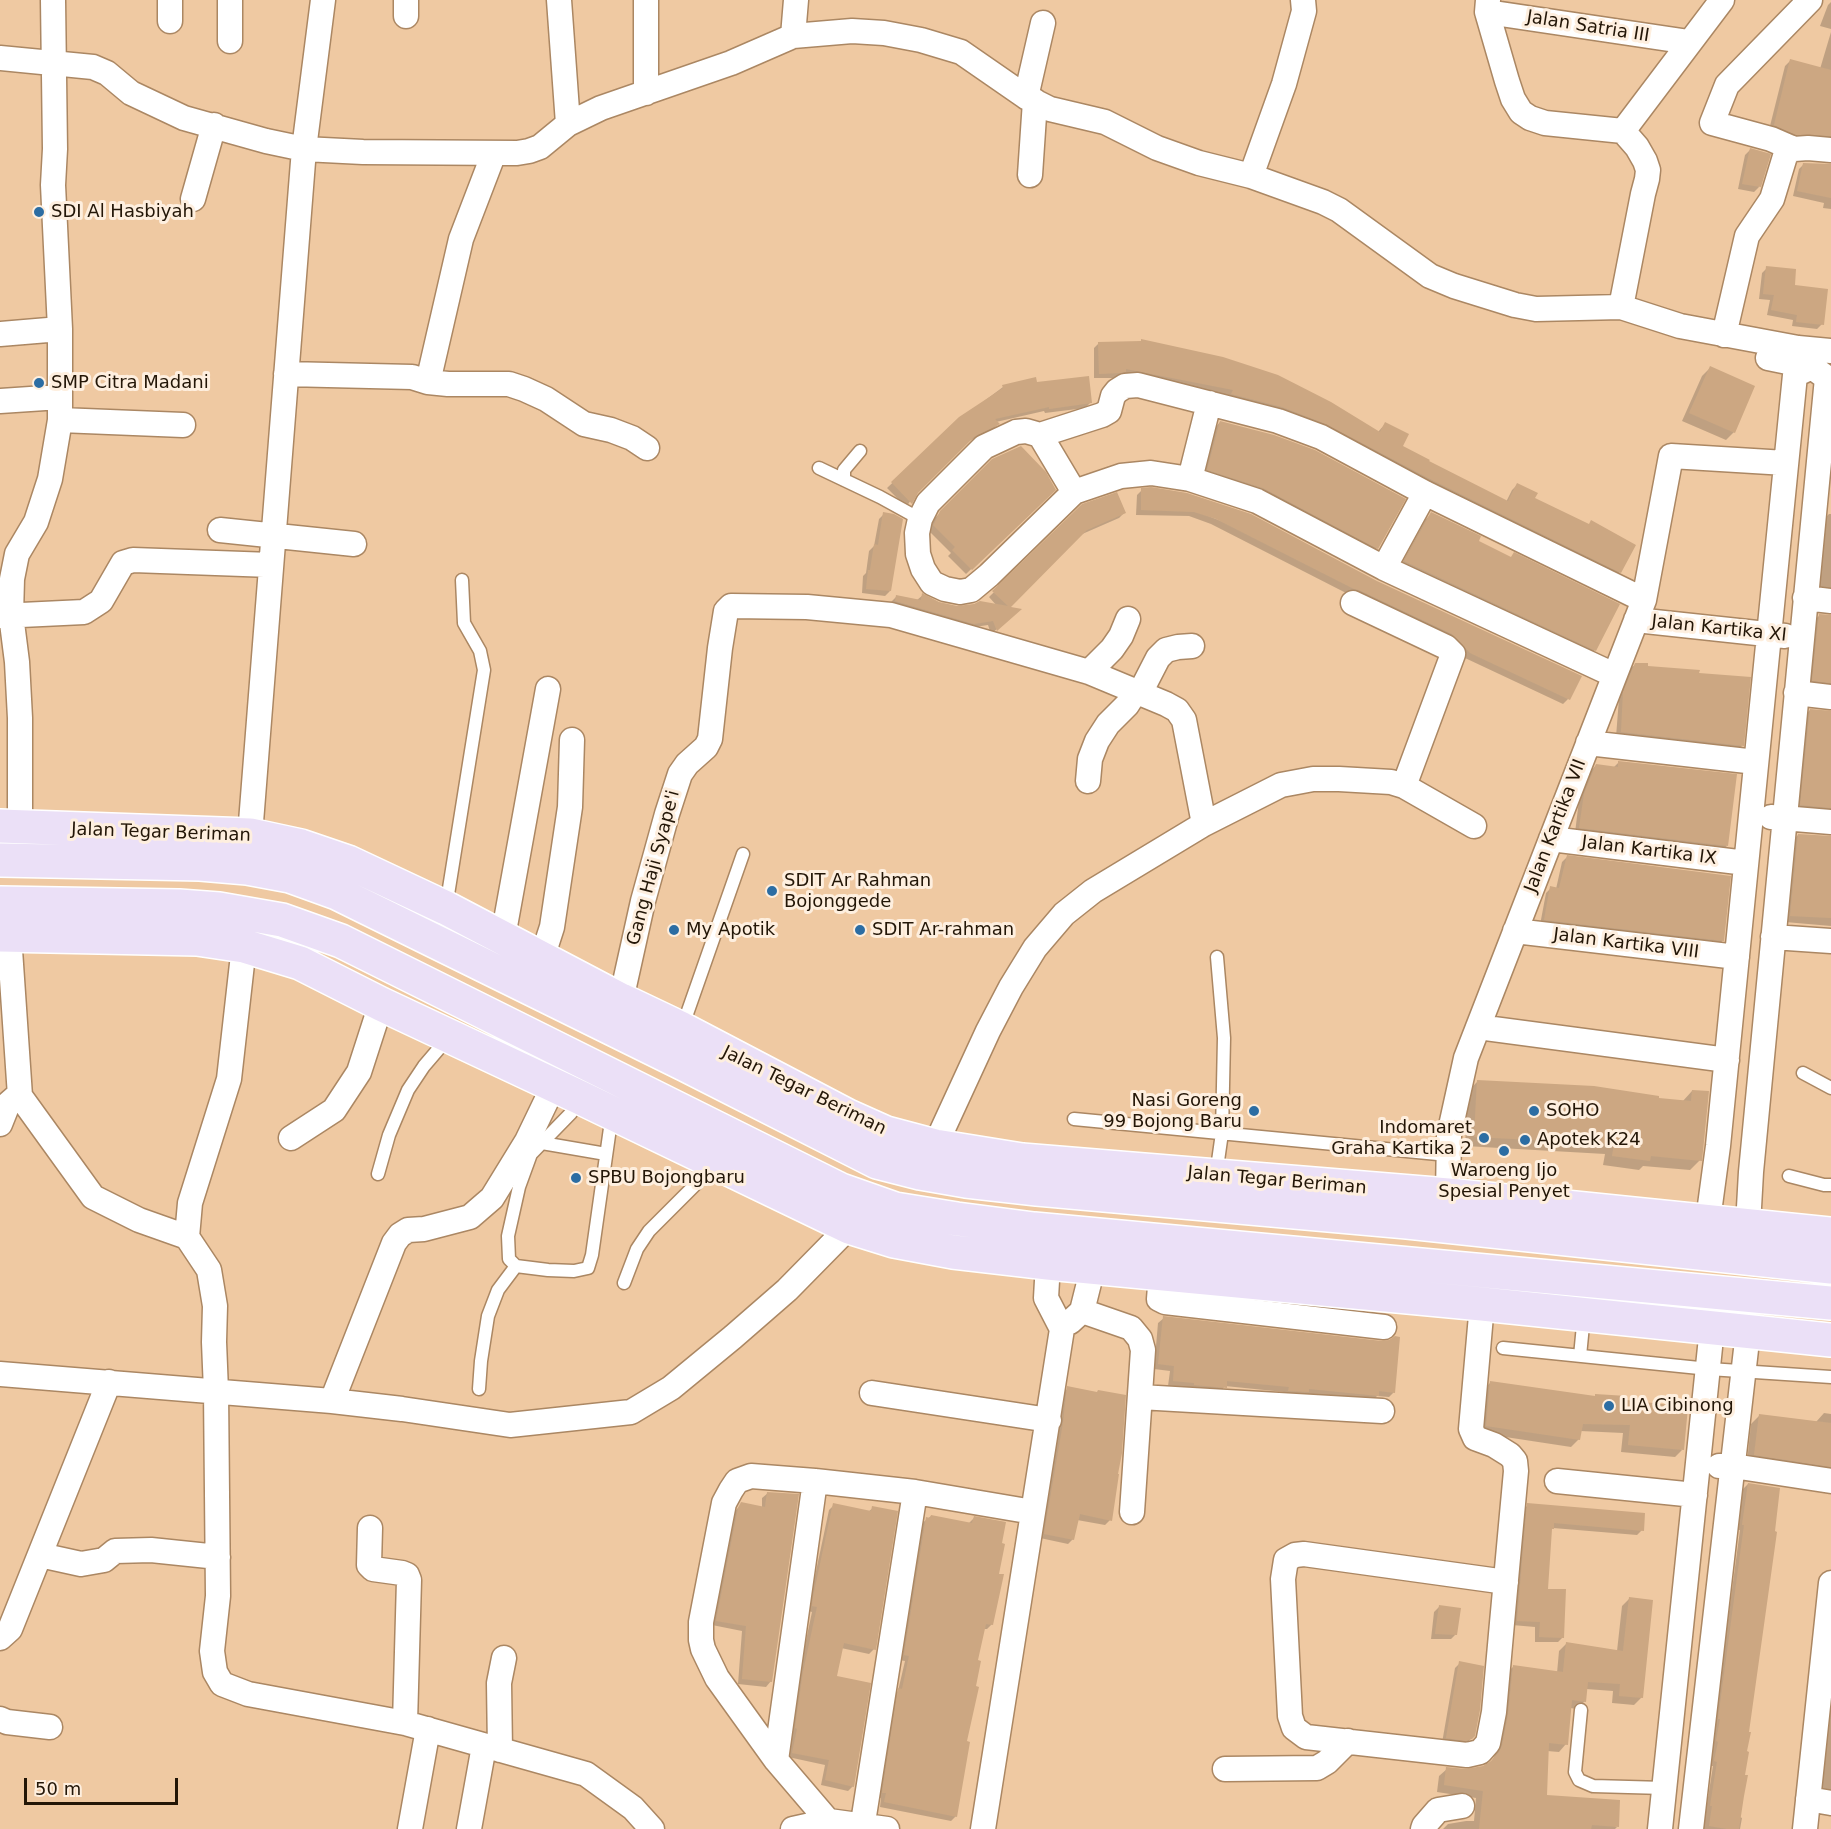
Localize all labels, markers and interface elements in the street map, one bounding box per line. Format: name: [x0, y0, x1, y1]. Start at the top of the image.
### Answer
street label: Jalan Satria III: [1525, 7, 1651, 47]
place label: SDI Al Hasbiyah: [51, 201, 194, 223]
marker: SDI Al Hasbiyah: [32, 205, 46, 219]
place label: SMP Citra Madani: [51, 372, 209, 394]
marker: SMP Citra Madani: [32, 376, 46, 390]
street label: Jalan Kartika XI: [1650, 611, 1788, 647]
street label: Jalan Kartika VII: [1521, 756, 1591, 896]
street label: Gang Haji Syape'i: [623, 788, 685, 948]
street label: Jalan Tegar Beriman: [71, 819, 251, 847]
street label: Jalan Kartika IX: [1580, 832, 1718, 870]
place label: SDIT Ar Rahman Bojonggede: [784, 870, 931, 912]
marker: SDIT Ar Rahman Bojonggede: [765, 884, 779, 898]
place label: My Apotik: [686, 919, 775, 941]
place label: SDIT Ar-rahman: [872, 919, 1014, 941]
marker: My Apotik: [667, 923, 681, 937]
marker: SDIT Ar-rahman: [853, 923, 867, 937]
street label: Jalan Kartika VIII: [1552, 924, 1700, 964]
street label: Jalan Tegar Beriman: [718, 1042, 890, 1140]
place label: Nasi Goreng 99 Bojong Baru: [1103, 1090, 1242, 1132]
place label: SOHO: [1546, 1100, 1599, 1122]
marker: Nasi Goreng 99 Bojong Baru: [1247, 1104, 1261, 1118]
marker: SOHO: [1527, 1104, 1541, 1118]
place label: Indomaret Graha Kartika 2: [1331, 1117, 1472, 1160]
place label: Apotek K24: [1537, 1129, 1641, 1151]
marker: Indomaret Graha Kartika 2: [1477, 1131, 1491, 1145]
marker: Apotek K24: [1518, 1133, 1532, 1147]
marker: Waroeng Ijo Spesial Penyet: [1497, 1144, 1511, 1158]
place label: Waroeng Ijo Spesial Penyet: [1438, 1160, 1570, 1202]
street label: Jalan Tegar Beriman: [1186, 1162, 1368, 1200]
place label: SPBU Bojongbaru: [588, 1167, 745, 1189]
marker: SPBU Bojongbaru: [569, 1171, 583, 1185]
place label: LIA Cibinong: [1621, 1395, 1734, 1417]
marker: LIA Cibinong: [1602, 1399, 1616, 1413]
scale bar: [27, 1766, 182, 1804]
text: 50 m: [35, 1778, 81, 1799]

